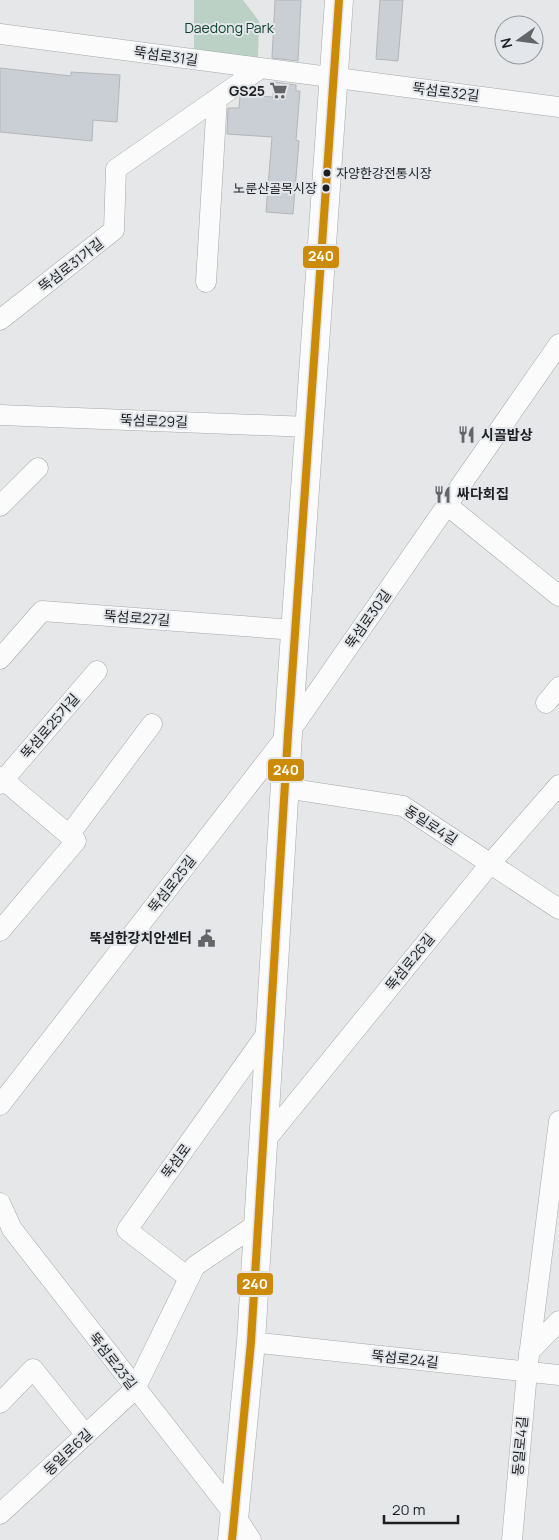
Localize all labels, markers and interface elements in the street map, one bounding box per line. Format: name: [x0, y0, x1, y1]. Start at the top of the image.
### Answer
north arrow: [494, 15, 544, 65]
park label: Daedong Park: [184, 18, 275, 37]
text: N: [495, 36, 516, 50]
street label: 뚝섬로31길: [133, 42, 199, 69]
street label: 뚝섬로32길: [412, 78, 481, 105]
place label: GS25: [229, 81, 265, 100]
supermarket icon: GS25: [269, 81, 289, 101]
place label: 자양한강전통시장: [336, 164, 432, 182]
marker: 자양한강전통시장: [322, 168, 332, 178]
place label: 노룬산골목시장: [233, 179, 317, 197]
marker: 노룬산골목시장: [321, 183, 331, 193]
street label: 뚝섬로31가길: [34, 233, 107, 296]
line badge: 240: [302, 245, 340, 269]
text: 240: [308, 246, 334, 265]
street label: 뚝섬로29길: [120, 410, 188, 431]
restaurant icon: 시골밥상: [457, 425, 477, 445]
place label: 시골밥상: [481, 425, 533, 444]
restaurant icon: 싸다회집: [433, 484, 453, 504]
place label: 싸다회집: [457, 484, 509, 503]
street label: 뚝섬로30길: [340, 585, 395, 652]
street label: 뚝섬로27길: [103, 606, 171, 629]
street label: 뚝섬로25가길: [16, 689, 83, 762]
line badge: 240: [267, 758, 305, 782]
text: 240: [273, 760, 299, 779]
street label: 동일로4길: [401, 800, 462, 849]
street label: 뚝섬로25길: [143, 851, 200, 916]
place label: 뚝섬한강치안센터: [89, 928, 192, 947]
public building icon: 뚝섬한강치안센터: [196, 928, 216, 948]
street label: 뚝섬로26길: [381, 929, 438, 994]
street label: 뚝섬로: [157, 1139, 195, 1182]
line badge: 240: [236, 1272, 274, 1296]
text: 240: [242, 1274, 268, 1293]
street label: 뚝섬로23길: [85, 1328, 142, 1393]
street label: 뚝섬로24길: [371, 1346, 440, 1371]
street label: 동일로4길: [507, 1415, 532, 1477]
street label: 동일로6길: [39, 1424, 96, 1479]
scale bar: [384, 1492, 458, 1524]
text: 20 m: [392, 1499, 425, 1520]

